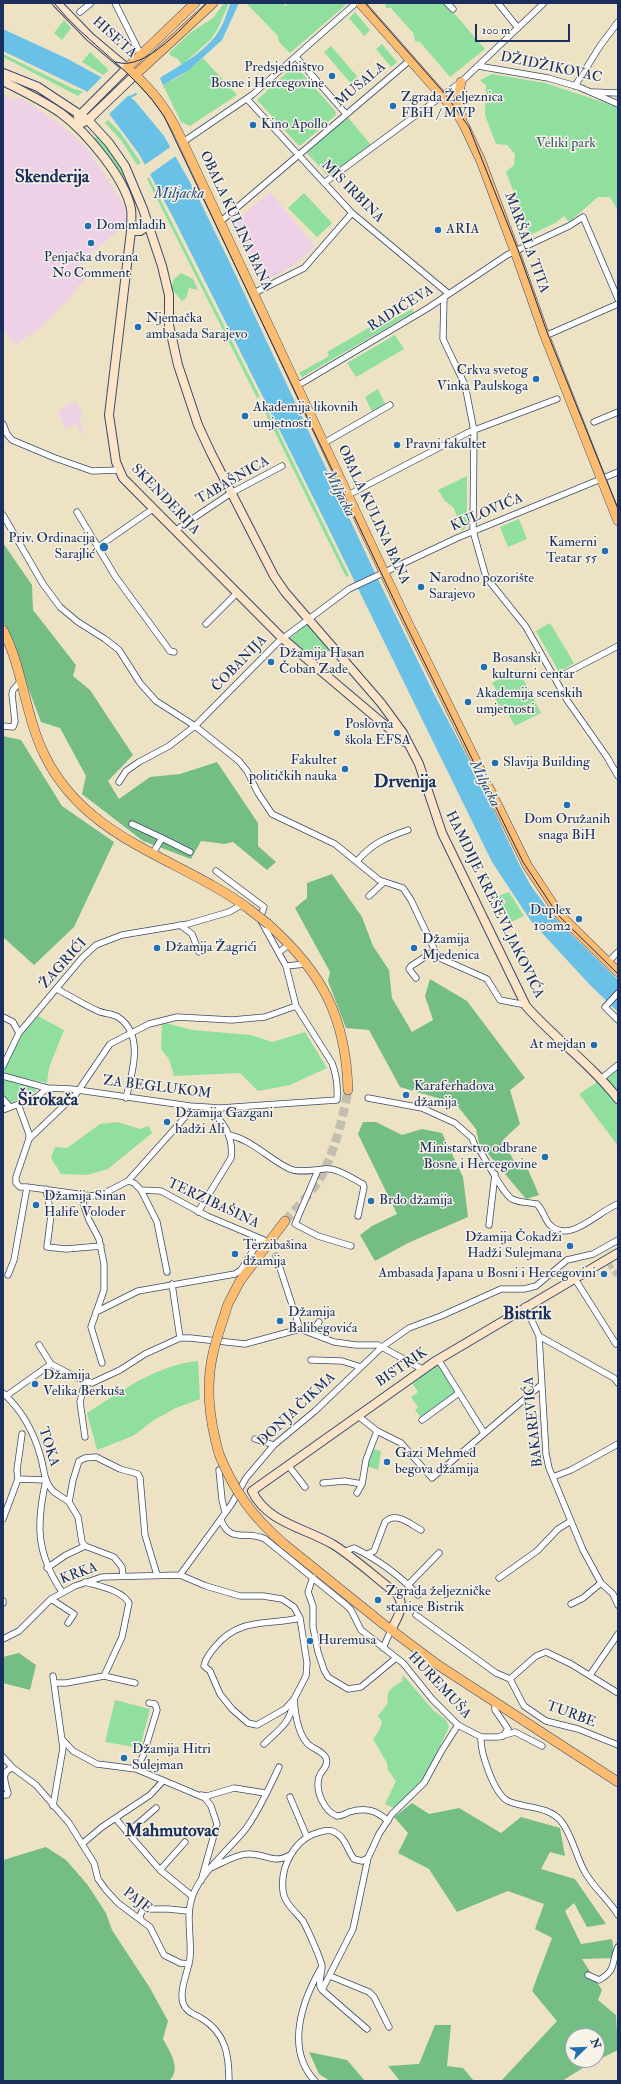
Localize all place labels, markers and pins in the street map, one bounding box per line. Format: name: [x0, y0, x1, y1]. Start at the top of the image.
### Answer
place label: Predsjedništvo Bosne i Hercegovine: [210, 60, 324, 92]
marker: Predsjedništvo Bosne i Hercegovine: [327, 71, 337, 81]
place label: Zgrada Željeznica FBiH / MVP: [401, 90, 503, 122]
marker: Zgrada Željeznica FBiH / MVP: [388, 101, 398, 111]
place label: Kino Apollo: [261, 117, 328, 133]
marker: Kino Apollo: [248, 120, 258, 130]
place label: Dom mladih: [96, 218, 166, 234]
marker: Dom mladih: [83, 221, 93, 231]
place label: ARIA: [446, 222, 479, 238]
marker: ARIA: [433, 225, 443, 235]
marker: Penjačka dvorana No Comment: [86, 238, 96, 248]
place label: Penjačka dvorana No Comment: [44, 250, 138, 282]
place label: Njemačka ambasada Sarajevo: [146, 311, 248, 344]
marker: Njemačka ambasada Sarajevo: [133, 322, 143, 332]
place label: Crkva svetog Vinka Paulskoga: [437, 363, 528, 396]
marker: Crkva svetog Vinka Paulskoga: [531, 374, 541, 384]
place label: Akademija likovnih umjetnosti: [253, 400, 358, 432]
marker: Akademija likovnih umjetnosti: [240, 411, 250, 421]
place label: Pravni fakultet: [405, 437, 486, 453]
marker: Pravni fakultet: [392, 440, 402, 450]
place label: Priv. Ordinacija Sarajlić: [8, 531, 95, 564]
place label: Kamerni Teatar 55: [546, 535, 597, 568]
marker: Priv. Ordinacija Sarajlić: [98, 541, 110, 553]
marker: Kamerni Teatar 55: [600, 546, 610, 556]
place label: Narodno pozorište Sarajevo: [429, 571, 534, 604]
marker: Narodno pozorište Sarajevo: [416, 582, 426, 592]
place label: Džamija Hasan Čoban Zade: [279, 646, 364, 678]
place label: Bosanski kulturni centar: [492, 651, 574, 684]
marker: Džamija Hasan Čoban Zade: [266, 657, 276, 667]
marker: Bosanski kulturni centar: [479, 662, 489, 672]
place label: Akademija scenskih umjetnosti: [476, 686, 583, 718]
marker: Akademija scenskih umjetnosti: [463, 697, 473, 707]
place label: Poslovna škola EFSA: [345, 717, 411, 750]
marker: Poslovna škola EFSA: [332, 728, 342, 738]
place label: Fakultet političkih nauka: [249, 753, 337, 786]
place label: Slavija Building: [503, 755, 590, 771]
marker: Slavija Building: [490, 758, 500, 768]
marker: Fakultet političkih nauka: [340, 764, 350, 774]
marker: Dom Oružanih snaga BiH: [562, 800, 572, 810]
place label: Dom Oružanih snaga BiH: [524, 812, 610, 844]
place label: Duplex 100m2: [530, 903, 571, 936]
marker: Duplex 100m2: [574, 914, 584, 924]
place label: Džamija Mjedenica: [422, 932, 480, 964]
place label: Džamija Žagrići: [165, 940, 257, 956]
marker: Džamija Žagrići: [152, 943, 162, 953]
marker: Džamija Mjedenica: [409, 943, 419, 953]
place label: At mejdan: [530, 1037, 586, 1053]
marker: At mejdan: [589, 1040, 599, 1050]
place label: Karaferhadova džamija: [414, 1079, 494, 1112]
marker: Karaferhadova džamija: [401, 1090, 411, 1100]
place label: Džamija Gazgani hadži Ali: [175, 1106, 273, 1138]
marker: Džamija Gazgani hadži Ali: [162, 1117, 172, 1127]
place label: Ministarstvo odbrane Bosne i Hercegovine: [419, 1141, 537, 1174]
marker: Ministarstvo odbrane Bosne i Hercegovine: [540, 1152, 550, 1162]
place label: Džamija Sinan Halife Voloder: [44, 1189, 126, 1222]
place label: Brdo džamija: [379, 1193, 453, 1209]
marker: Brdo džamija: [366, 1196, 376, 1206]
marker: Džamija Sinan Halife Voloder: [31, 1200, 41, 1210]
place label: Džamija Čokadži Hadži Sulejmana: [465, 1230, 562, 1262]
place label: Terzibašina džamija: [243, 1238, 307, 1270]
marker: Džamija Čokadži Hadži Sulejmana: [565, 1241, 575, 1251]
marker: Terzibašina džamija: [230, 1249, 240, 1259]
place label: Ambasada Japana u Bosni i Hercegovini: [378, 1266, 596, 1282]
marker: Ambasada Japana u Bosni i Hercegovini: [599, 1269, 609, 1279]
place label: Džamija Balibegovića: [288, 1305, 358, 1338]
marker: Džamija Balibegovića: [275, 1316, 285, 1326]
place label: Džamija Velika Berkuša: [43, 1368, 125, 1400]
marker: Džamija Velika Berkuša: [30, 1379, 40, 1389]
place label: Gazi Mehmed begova džamija: [395, 1446, 479, 1478]
marker: Gazi Mehmed begova džamija: [382, 1457, 392, 1467]
place label: Zgrada željezničke stanice Bistrik: [386, 1584, 491, 1616]
marker: Zgrada željezničke stanice Bistrik: [373, 1595, 383, 1605]
place label: Huremusa: [318, 1633, 376, 1649]
marker: Huremusa: [305, 1636, 315, 1646]
place label: Džamija Hitri Sulejman: [132, 1742, 211, 1774]
marker: Džamija Hitri Sulejman: [119, 1753, 129, 1763]

